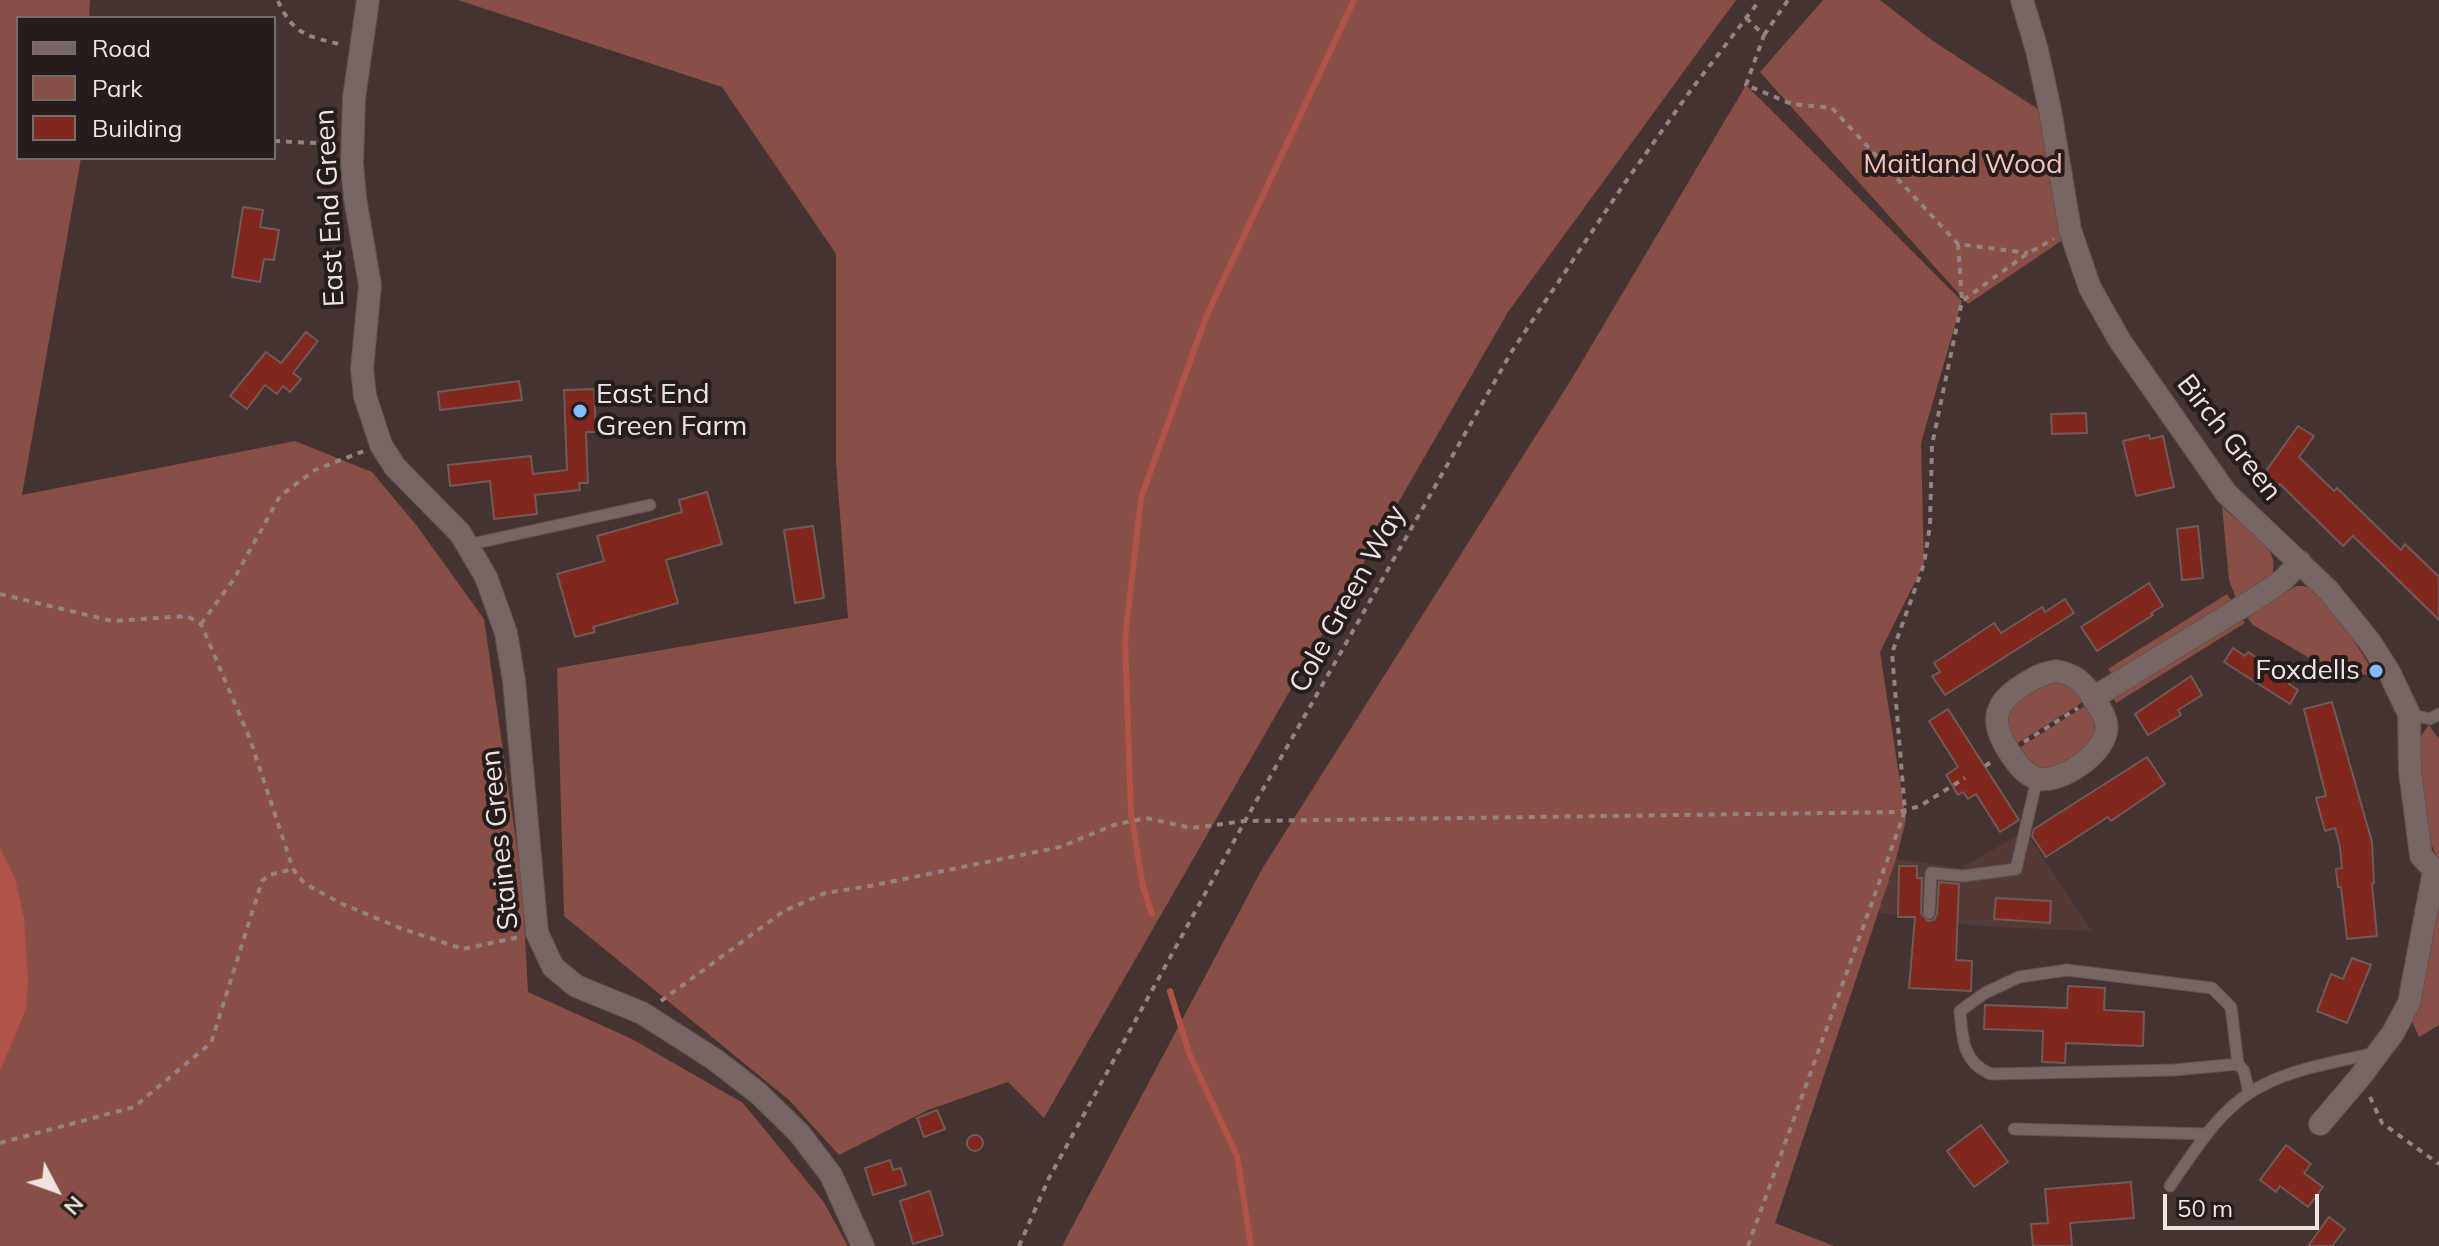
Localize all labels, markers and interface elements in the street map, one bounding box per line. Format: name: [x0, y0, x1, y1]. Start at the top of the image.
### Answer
legend: [16, 16, 276, 160]
text: Road: [92, 33, 151, 63]
text: Park: [92, 73, 143, 103]
street label: East End Green: [308, 108, 352, 308]
text: Building: [92, 113, 182, 143]
park label: Maitland Wood: [1863, 148, 2063, 182]
street label: Birch Green: [2169, 368, 2289, 508]
place label: East End Green Farm: [596, 378, 747, 444]
marker: East End Green Farm: [571, 402, 589, 420]
street label: Cole Green Way: [1283, 499, 1413, 699]
place label: Foxdells: [2255, 654, 2360, 688]
marker: Foxdells: [2367, 662, 2385, 680]
street label: Staines Green: [474, 748, 526, 932]
north arrow: [16, 1150, 96, 1230]
scale bar: [2167, 1178, 2323, 1228]
text: N: [58, 1190, 90, 1221]
text: 50 m: [2177, 1193, 2233, 1223]

